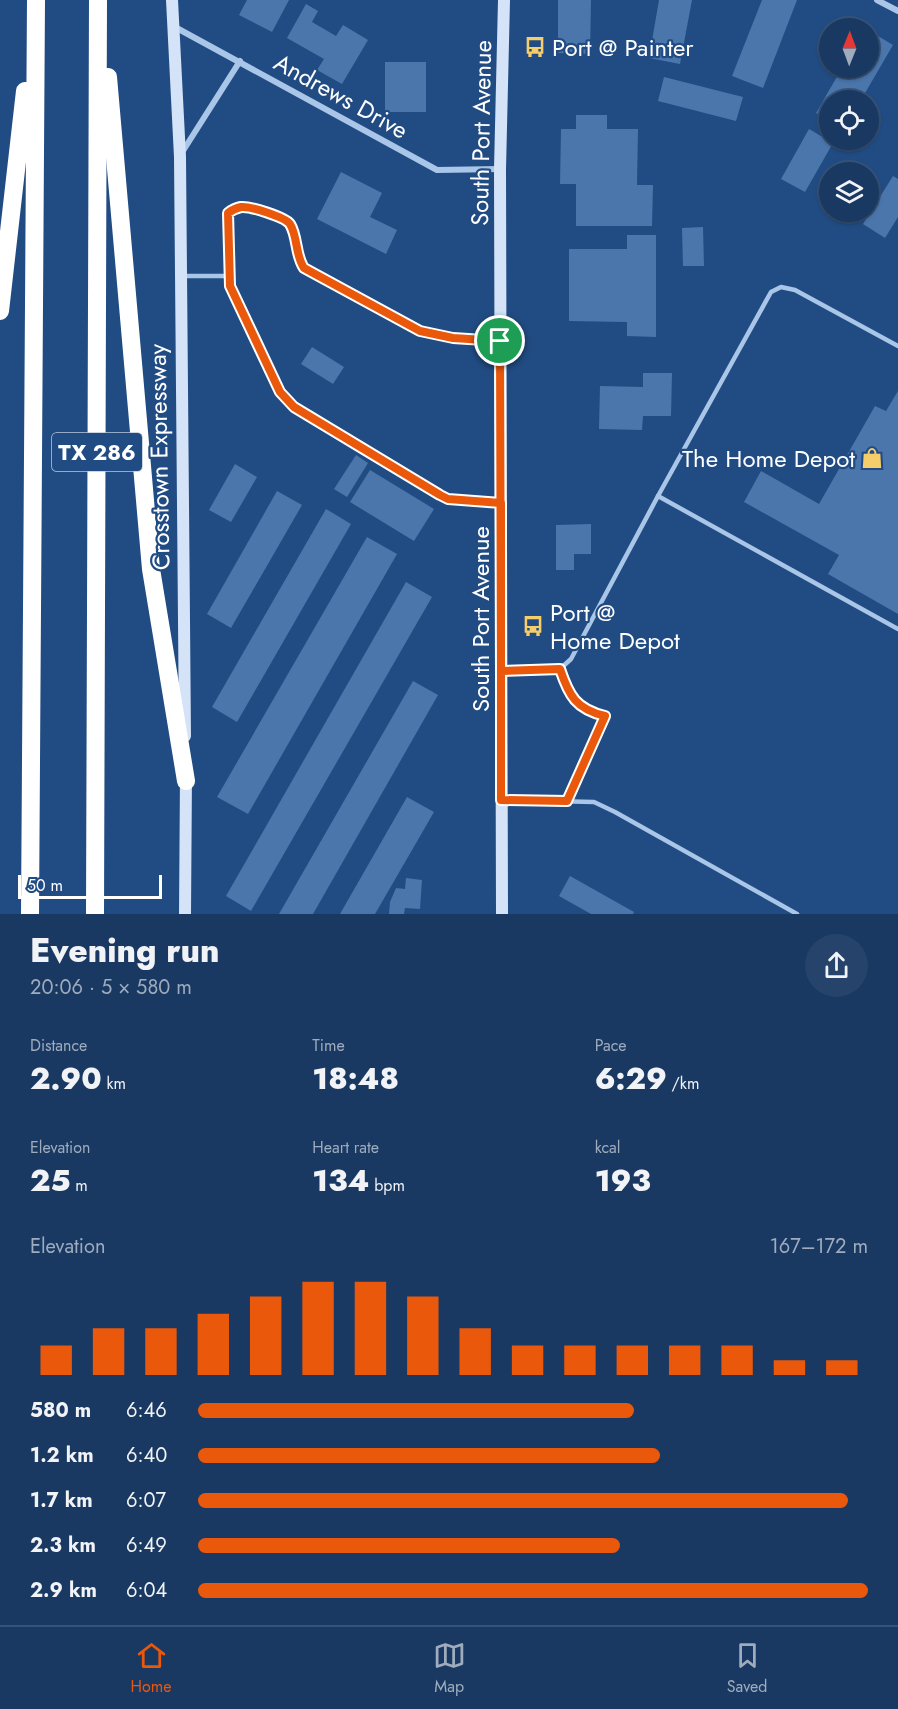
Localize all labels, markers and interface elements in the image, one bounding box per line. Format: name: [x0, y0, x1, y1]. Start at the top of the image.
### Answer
north arrow: [819, 18, 879, 78]
map controls: [819, 18, 879, 222]
place label: Port @ Painter: [552, 30, 694, 65]
bus stop icon: Port @ Painter: [523, 35, 547, 59]
street label: South Port Avenue: [462, 40, 500, 226]
street label: Andrews Drive: [268, 45, 414, 147]
button: locate: [819, 90, 879, 150]
button: layers: [819, 162, 879, 222]
pin: [474, 315, 525, 366]
icon: arrive: [483, 324, 516, 357]
street label: Crosstown Expressway: [140, 343, 178, 570]
road number: TX 286: [52, 433, 142, 471]
place label: The Home Depot: [682, 441, 855, 476]
shop icon: The Home Depot: [860, 446, 884, 470]
street label: South Port Avenue: [463, 526, 498, 712]
place label: Port @ Home Depot: [550, 595, 680, 658]
bus stop icon: Port @ Home Depot: [521, 614, 545, 638]
scale bar: [18, 872, 162, 899]
text: 50 m: [27, 874, 63, 897]
text: Evening run: [30, 927, 220, 974]
button: share: [805, 934, 868, 997]
text: 20:06 · 5 × 580 m: [30, 973, 192, 1002]
text: Distance: [30, 1034, 87, 1057]
text: Time: [312, 1034, 345, 1057]
text: Pace: [595, 1034, 627, 1057]
text: 2.90: [30, 1057, 102, 1100]
text: 18:48: [312, 1057, 399, 1100]
text: 6:29: [595, 1057, 667, 1100]
text: km: [102, 1072, 126, 1095]
text: /km: [667, 1072, 699, 1095]
text: Elevation: [30, 1136, 90, 1159]
text: Heart rate: [312, 1136, 379, 1159]
text: kcal: [595, 1136, 620, 1159]
text: 25: [30, 1159, 71, 1202]
text: 134: [312, 1159, 369, 1202]
text: 193: [595, 1159, 651, 1202]
text: m: [71, 1174, 88, 1197]
text: bpm: [369, 1174, 405, 1197]
text: Elevation: [30, 1232, 105, 1261]
text: 167–172 m: [770, 1232, 868, 1261]
text: 580 m: [30, 1396, 91, 1425]
text: 6:46: [126, 1396, 167, 1425]
text: 1.2 km: [30, 1441, 94, 1470]
text: 6:40: [126, 1441, 167, 1470]
text: 1.7 km: [30, 1486, 93, 1515]
text: 6:07: [126, 1486, 166, 1515]
text: 2.3 km: [30, 1531, 96, 1560]
text: 6:49: [126, 1531, 167, 1560]
text: 2.9 km: [30, 1576, 97, 1605]
text: 6:04: [126, 1576, 167, 1605]
tab: Home: [131, 1639, 171, 1698]
tab: Map: [433, 1639, 466, 1698]
tab: Saved: [727, 1639, 767, 1698]

